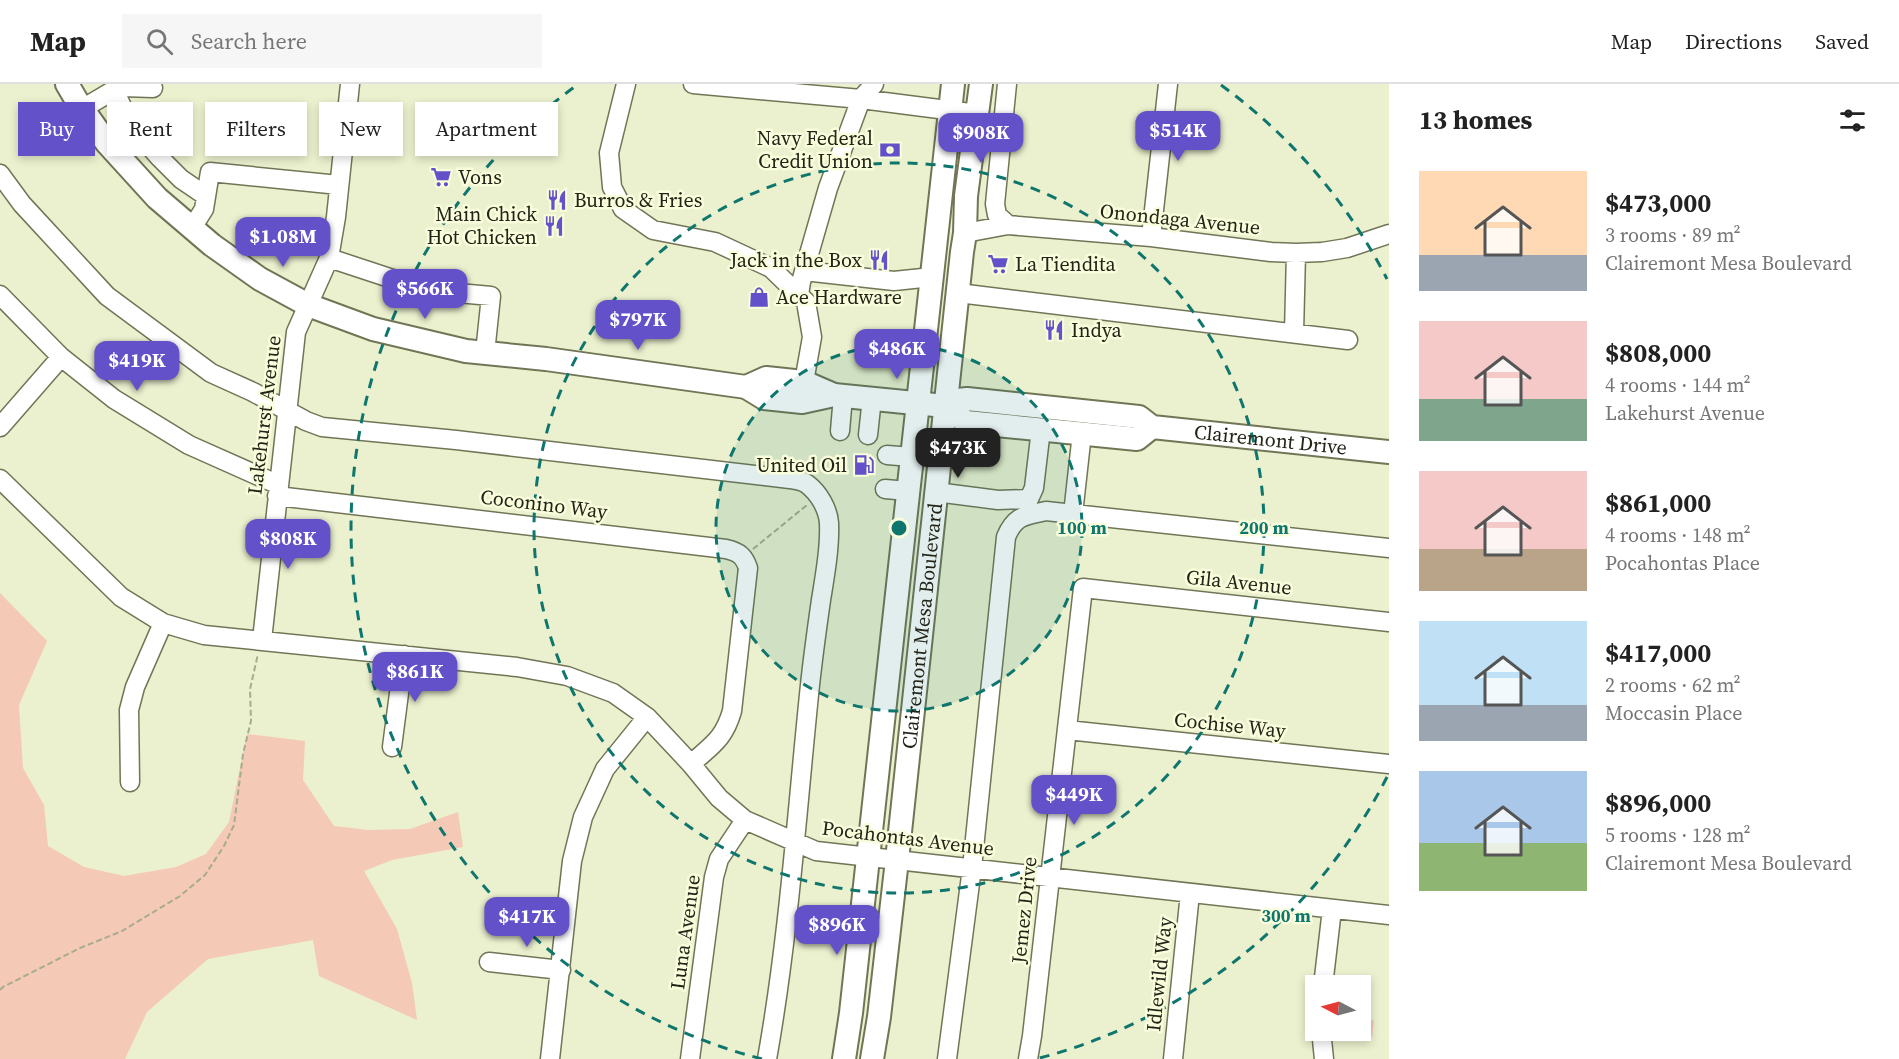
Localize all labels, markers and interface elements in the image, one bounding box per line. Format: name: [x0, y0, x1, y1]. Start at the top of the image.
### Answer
search box: [122, 14, 542, 68]
text: Map: [30, 22, 86, 60]
icon: search: [143, 25, 176, 58]
text: Search here: [191, 26, 307, 56]
text: Map: [1611, 27, 1652, 56]
text: Directions: [1685, 27, 1782, 56]
text: Saved: [1815, 27, 1869, 56]
chip: Buy: [18, 102, 95, 156]
chip: Rent: [107, 102, 193, 156]
chip: Filters: [205, 102, 307, 156]
chip: New: [319, 102, 403, 156]
chip: Apartment: [415, 102, 558, 156]
text: 13 homes: [1419, 102, 1532, 138]
icon: filters: [1836, 104, 1869, 137]
pin: $514K: [1136, 111, 1220, 162]
pin: $908K: [939, 113, 1023, 164]
text: $514K: [1149, 116, 1207, 144]
text: $908K: [952, 118, 1010, 146]
place label: Navy Federal Credit Union: [757, 124, 873, 175]
bank icon: Navy Federal Credit Union: [878, 138, 902, 162]
place label: Vons: [458, 163, 502, 191]
supermarket icon: Vons: [429, 165, 453, 189]
text: $473,000: [1605, 185, 1711, 221]
place label: Burros & Fries: [574, 186, 702, 214]
restaurant icon: Burros & Fries: [545, 188, 569, 212]
icon: home: [1467, 195, 1539, 267]
street label: Onondaga Avenue: [1099, 197, 1261, 241]
place label: Main Chick Hot Chicken: [427, 200, 537, 251]
restaurant icon: Main Chick Hot Chicken: [542, 214, 566, 238]
pin: $1.08M: [234, 217, 332, 268]
text: 3 rooms · 89 m²: [1605, 221, 1741, 249]
text: $1.08M: [249, 222, 317, 250]
place label: Jack in the Box: [729, 246, 862, 274]
restaurant icon: Jack in the Box: [867, 248, 891, 272]
text: Clairemont Mesa Boulevard: [1605, 249, 1852, 277]
place label: La Tiendita: [1015, 250, 1117, 278]
supermarket icon: La Tiendita: [986, 252, 1010, 276]
pin: $566K: [383, 269, 467, 320]
text: $566K: [396, 274, 454, 302]
place label: Ace Hardware: [776, 283, 902, 311]
shop icon: Ace Hardware: [747, 285, 771, 309]
pin: $797K: [596, 300, 680, 351]
text: $797K: [609, 305, 667, 333]
place label: Indya: [1071, 316, 1123, 344]
restaurant icon: Indya: [1042, 318, 1066, 342]
pin: $486K: [855, 329, 939, 380]
street label: Lakehurst Avenue: [240, 334, 288, 496]
text: $486K: [868, 334, 926, 362]
text: $808,000: [1605, 335, 1711, 371]
pin: $419K: [95, 341, 179, 392]
icon: home: [1467, 345, 1539, 417]
text: $419K: [108, 346, 166, 374]
text: 4 rooms · 144 m²: [1605, 371, 1751, 399]
text: Lakehurst Avenue: [1605, 399, 1765, 427]
street label: Clairemont Drive: [1193, 418, 1348, 461]
pin: $473K: [916, 428, 1000, 479]
text: $473K: [929, 433, 987, 461]
place label: United Oil: [756, 451, 847, 479]
fuel station icon: United Oil: [852, 453, 876, 477]
street label: Coconino Way: [479, 482, 610, 526]
text: $861,000: [1605, 485, 1711, 521]
icon: home: [1467, 495, 1539, 567]
street label: Clairemont Mesa Boulevard: [895, 501, 949, 750]
text: 100 m: [1057, 515, 1107, 540]
text: 200 m: [1239, 515, 1289, 540]
centre of rings: [889, 518, 909, 538]
pin: $808K: [246, 519, 330, 570]
text: 4 rooms · 148 m²: [1605, 521, 1751, 549]
text: $808K: [259, 524, 317, 552]
text: Pocahontas Place: [1605, 549, 1760, 577]
street label: Gila Avenue: [1185, 563, 1293, 601]
text: $417,000: [1605, 635, 1711, 671]
icon: home: [1467, 645, 1539, 717]
pin: $861K: [373, 652, 457, 703]
text: $861K: [386, 657, 444, 685]
text: 2 rooms · 62 m²: [1605, 671, 1741, 699]
text: Moccasin Place: [1605, 699, 1742, 727]
street label: Cochise Way: [1173, 705, 1288, 745]
pin: $449K: [1032, 775, 1116, 826]
text: $449K: [1045, 780, 1103, 808]
text: $896,000: [1605, 785, 1711, 821]
icon: home: [1467, 795, 1539, 867]
street label: Pocahontas Avenue: [820, 814, 996, 862]
text: 5 rooms · 128 m²: [1605, 821, 1751, 849]
text: Clairemont Mesa Boulevard: [1605, 849, 1852, 877]
street label: Jemez Drive: [1004, 855, 1044, 966]
street label: Luna Avenue: [663, 873, 707, 991]
pin: $417K: [485, 897, 569, 948]
text: $417K: [498, 902, 556, 930]
text: 300 m: [1261, 903, 1311, 928]
pin: $896K: [795, 905, 879, 956]
text: $896K: [808, 910, 866, 938]
street label: Idlewild Way: [1139, 915, 1179, 1033]
north arrow: [1305, 975, 1371, 1041]
map controls: [1305, 975, 1371, 1041]

